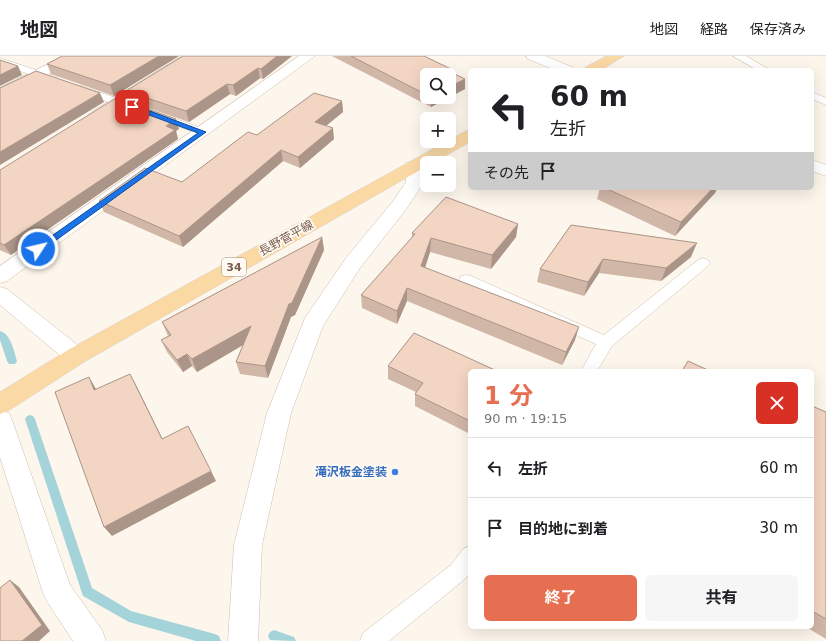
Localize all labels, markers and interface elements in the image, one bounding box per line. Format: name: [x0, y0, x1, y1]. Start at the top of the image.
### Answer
text: 地図: [20, 18, 58, 40]
text: 地図: [650, 21, 678, 37]
text: 経路: [700, 21, 728, 37]
text: 保存済み: [750, 21, 806, 37]
map controls: [420, 68, 456, 192]
button: search: [420, 68, 456, 104]
text: 60 m: [550, 80, 628, 113]
icon: left: [484, 84, 536, 136]
pin: [115, 90, 149, 124]
icon: arrive: [121, 96, 143, 118]
button: +: [420, 112, 456, 148]
text: 左折: [550, 118, 586, 139]
button: −: [420, 156, 456, 192]
icon: arrive: [537, 160, 559, 182]
text: その先: [484, 164, 529, 182]
street label: 長野菅平線: [256, 217, 316, 259]
position arrow: [17, 228, 59, 270]
road number: 34: [222, 258, 246, 276]
text: 1 分: [484, 382, 533, 410]
button: close: [756, 382, 798, 424]
text: 90 m · 19:15: [484, 411, 567, 426]
icon: left: [484, 457, 506, 479]
text: 60 m: [760, 459, 798, 477]
text: 左折: [518, 460, 548, 478]
place label: 滝沢板金塗装: [315, 465, 387, 479]
marker: 滝沢板金塗装: [390, 467, 400, 477]
icon: arrive: [484, 517, 506, 539]
text: 30 m: [760, 519, 798, 537]
text: 目的地に到着: [518, 520, 608, 538]
button: 終了: [484, 575, 637, 621]
button: 共有: [645, 575, 798, 621]

